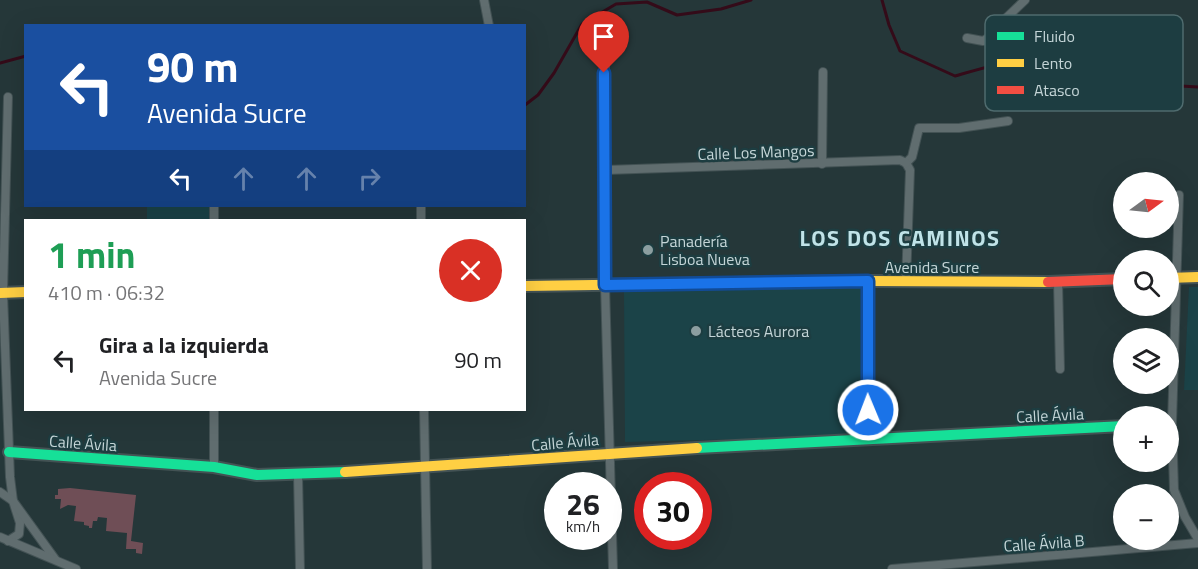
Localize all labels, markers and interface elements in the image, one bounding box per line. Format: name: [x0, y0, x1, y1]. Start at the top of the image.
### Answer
pin: [578, 11, 629, 73]
legend: [985, 15, 1183, 111]
icon: arrive: [587, 20, 620, 53]
text: Fluido: [1034, 24, 1075, 48]
text: 90 m: [147, 34, 239, 98]
icon: left: [48, 48, 126, 126]
text: Lento: [1034, 51, 1072, 75]
text: Atasco: [1034, 78, 1080, 102]
text: Avenida Sucre: [147, 92, 307, 133]
street label: Calle Los Mangos: [697, 138, 815, 166]
icon: left: [164, 162, 197, 195]
icon: ahead: [227, 162, 260, 195]
icon: ahead: [290, 162, 323, 195]
icon: right: [353, 162, 386, 195]
north arrow: [1113, 172, 1179, 238]
map controls: [1113, 172, 1179, 550]
district label: LOS DOS CAMINOS: [799, 221, 1001, 255]
text: 1 min: [48, 227, 135, 282]
place label: Panadería Lisboa Nueva: [660, 229, 750, 271]
button: close: [439, 239, 502, 302]
marker: Panadería Lisboa Nueva: [641, 243, 655, 257]
button: search: [1113, 250, 1179, 316]
street label: Avenida Sucre: [885, 255, 979, 279]
text: 410 m · 06:32: [48, 277, 165, 308]
place label: Lácteos Aurora: [708, 319, 809, 343]
marker: Lácteos Aurora: [689, 324, 703, 338]
text: Gira a la izquierda: [99, 328, 269, 362]
button: layers: [1113, 328, 1179, 394]
text: 90 m: [454, 343, 502, 377]
icon: left: [48, 344, 81, 377]
text: Avenida Sucre: [99, 362, 217, 393]
position arrow: [836, 378, 900, 442]
street label: Calle Ávila: [1015, 401, 1085, 429]
button: +: [1113, 406, 1179, 472]
street label: Calle Ávila: [530, 427, 600, 457]
street label: Calle Ávila: [48, 429, 118, 457]
speed limit sign: 30: [634, 472, 712, 550]
text: 26: [566, 481, 600, 527]
button: −: [1113, 484, 1179, 550]
text: km/h: [566, 515, 600, 538]
street label: Calle Ávila B: [1003, 528, 1086, 558]

